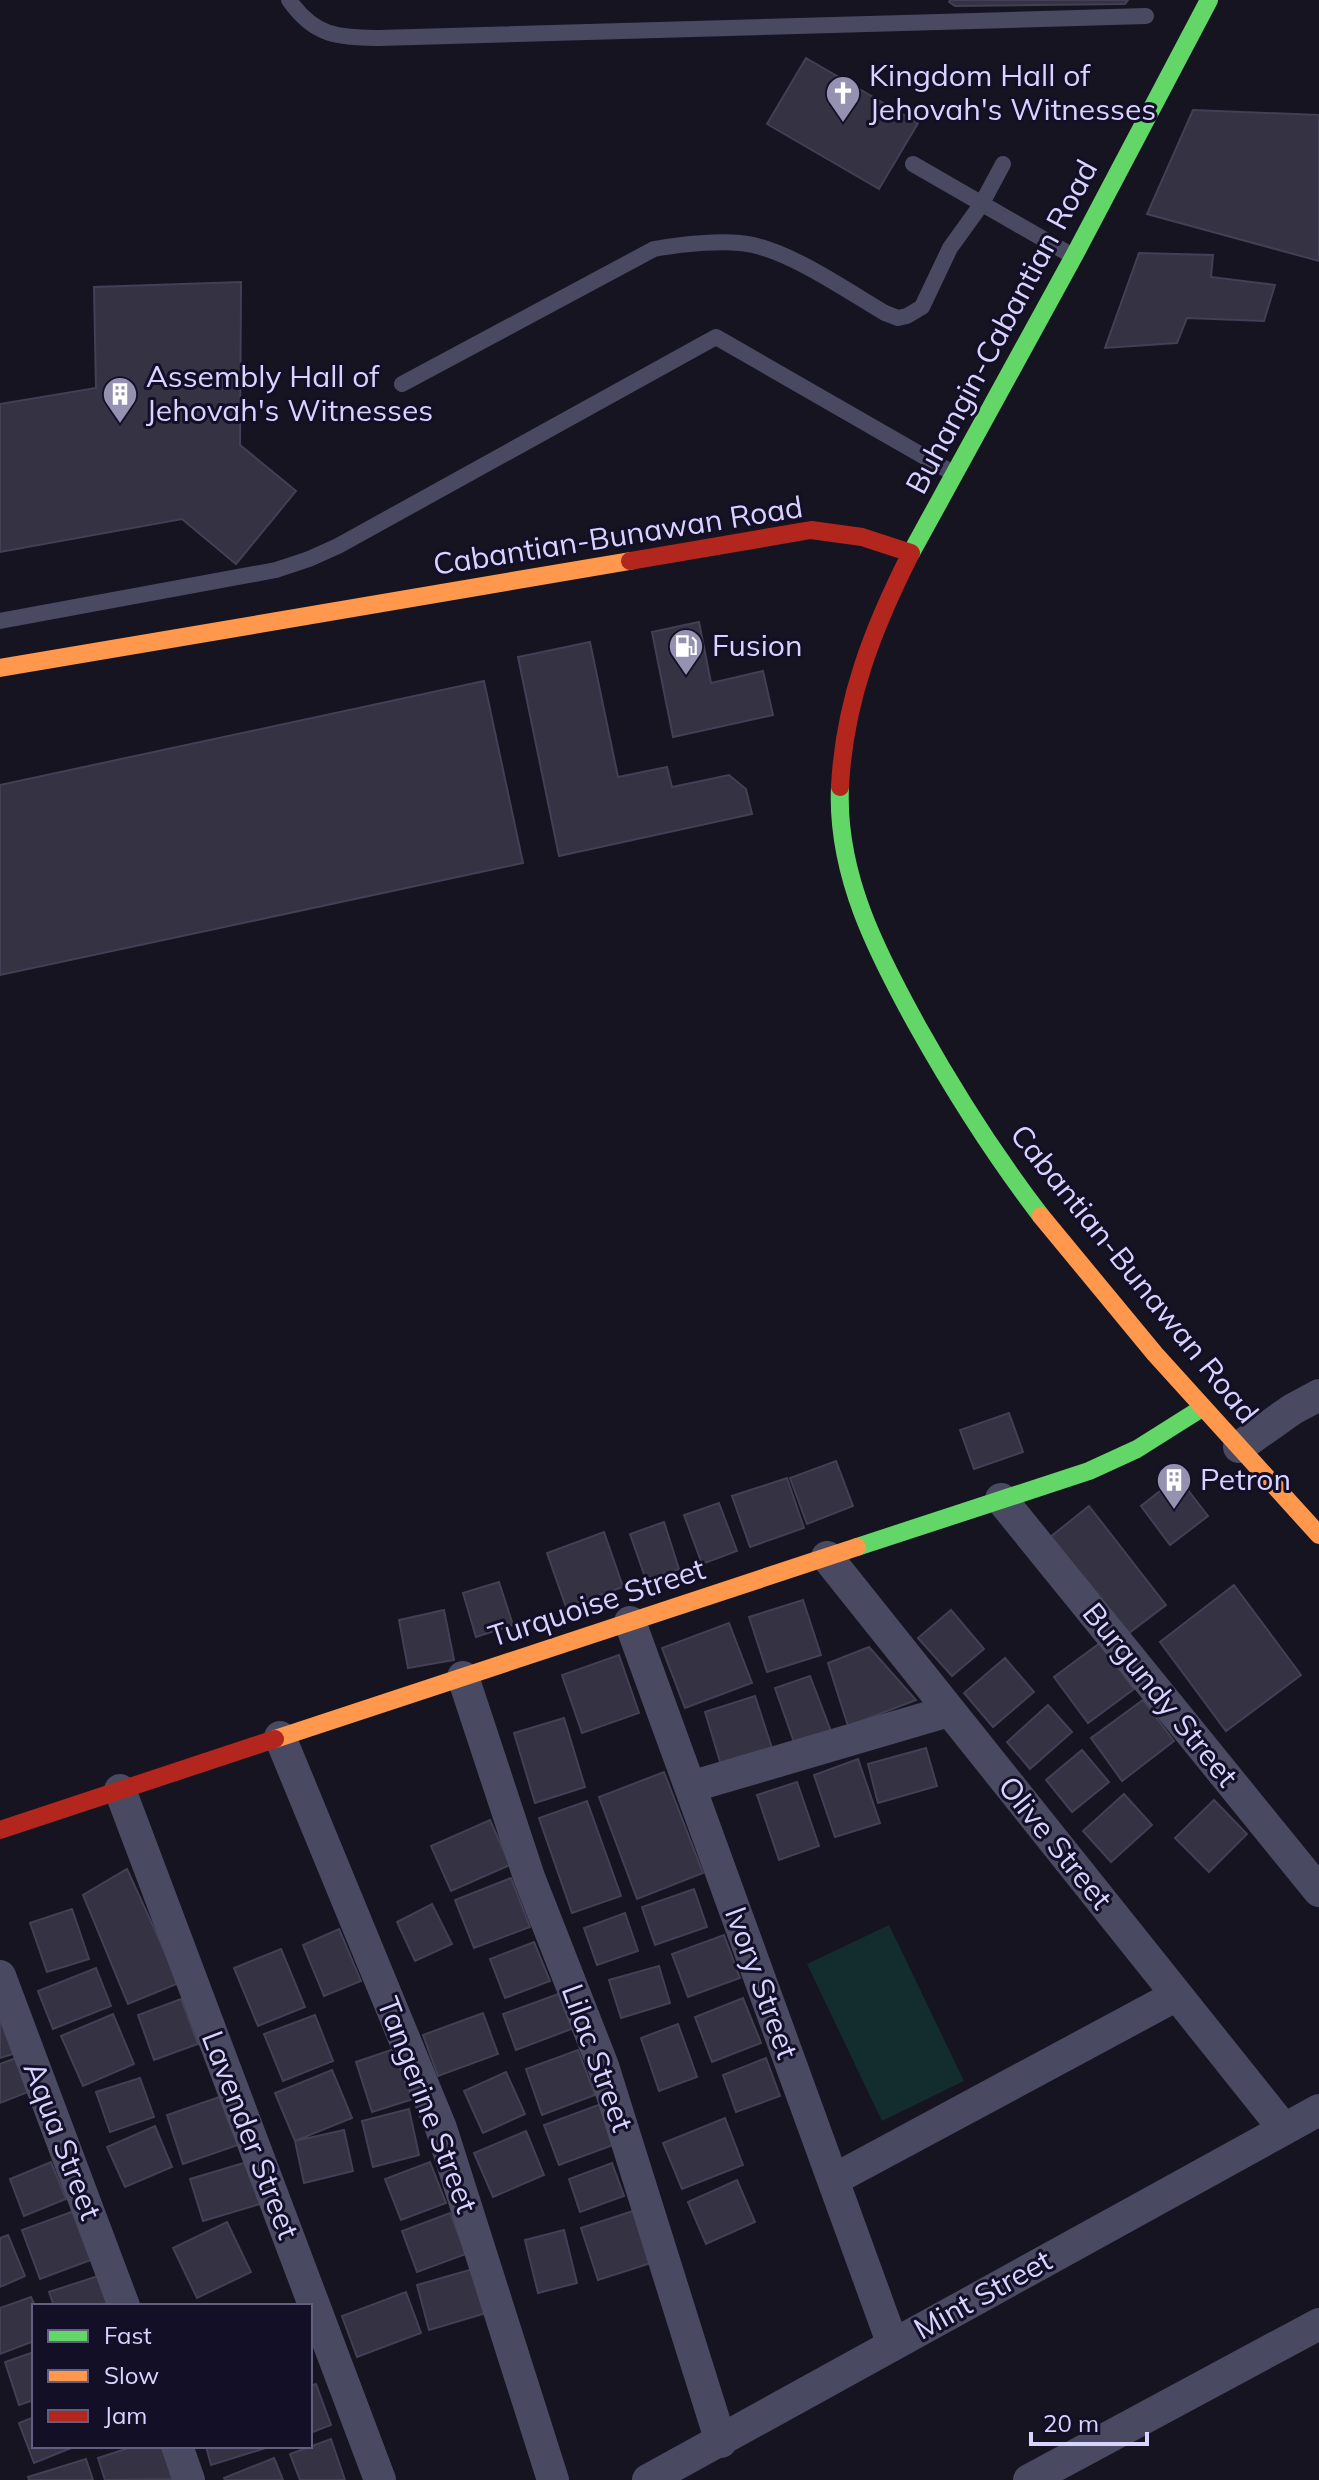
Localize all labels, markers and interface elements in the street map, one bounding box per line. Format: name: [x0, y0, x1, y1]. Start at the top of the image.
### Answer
place label: Kingdom Hall of Jehovah's Witnesses: [869, 56, 1156, 128]
church icon: Kingdom Hall of Jehovah's Witnesses: [824, 74, 862, 124]
street label: Buhangin-Cabantian Road: [897, 153, 1105, 500]
place label: Assembly Hall of Jehovah's Witnesses: [146, 357, 433, 429]
building icon: Assembly Hall of Jehovah's Witnesses: [101, 375, 139, 425]
street label: Cabantian-Bunawan Road: [430, 487, 805, 583]
place label: Fusion: [712, 626, 803, 664]
fuel station icon: Fusion: [667, 627, 705, 677]
street label: Cabantian-Bunawan Road: [1002, 1116, 1267, 1430]
place label: Petron: [1200, 1460, 1291, 1498]
building icon: Petron: [1155, 1461, 1193, 1511]
street label: Turquoise Street: [484, 1549, 710, 1655]
street label: Burgundy Street: [1075, 1595, 1247, 1794]
street label: Olive Street: [991, 1768, 1121, 1917]
street label: Ivory Street: [717, 1901, 807, 2064]
street label: Lilac Street: [554, 1979, 642, 2137]
street label: Tangerine Street: [369, 1991, 487, 2218]
street label: Lavender Street: [194, 2025, 308, 2244]
street label: Aqua Street: [15, 2056, 110, 2225]
street label: Mint Street: [907, 2241, 1058, 2348]
legend: [32, 2304, 312, 2448]
text: Fast: [104, 2320, 152, 2350]
text: Slow: [104, 2360, 159, 2390]
scale bar: [1031, 2396, 1147, 2446]
text: Jam: [104, 2400, 147, 2430]
text: 20 m: [1043, 2408, 1099, 2438]

